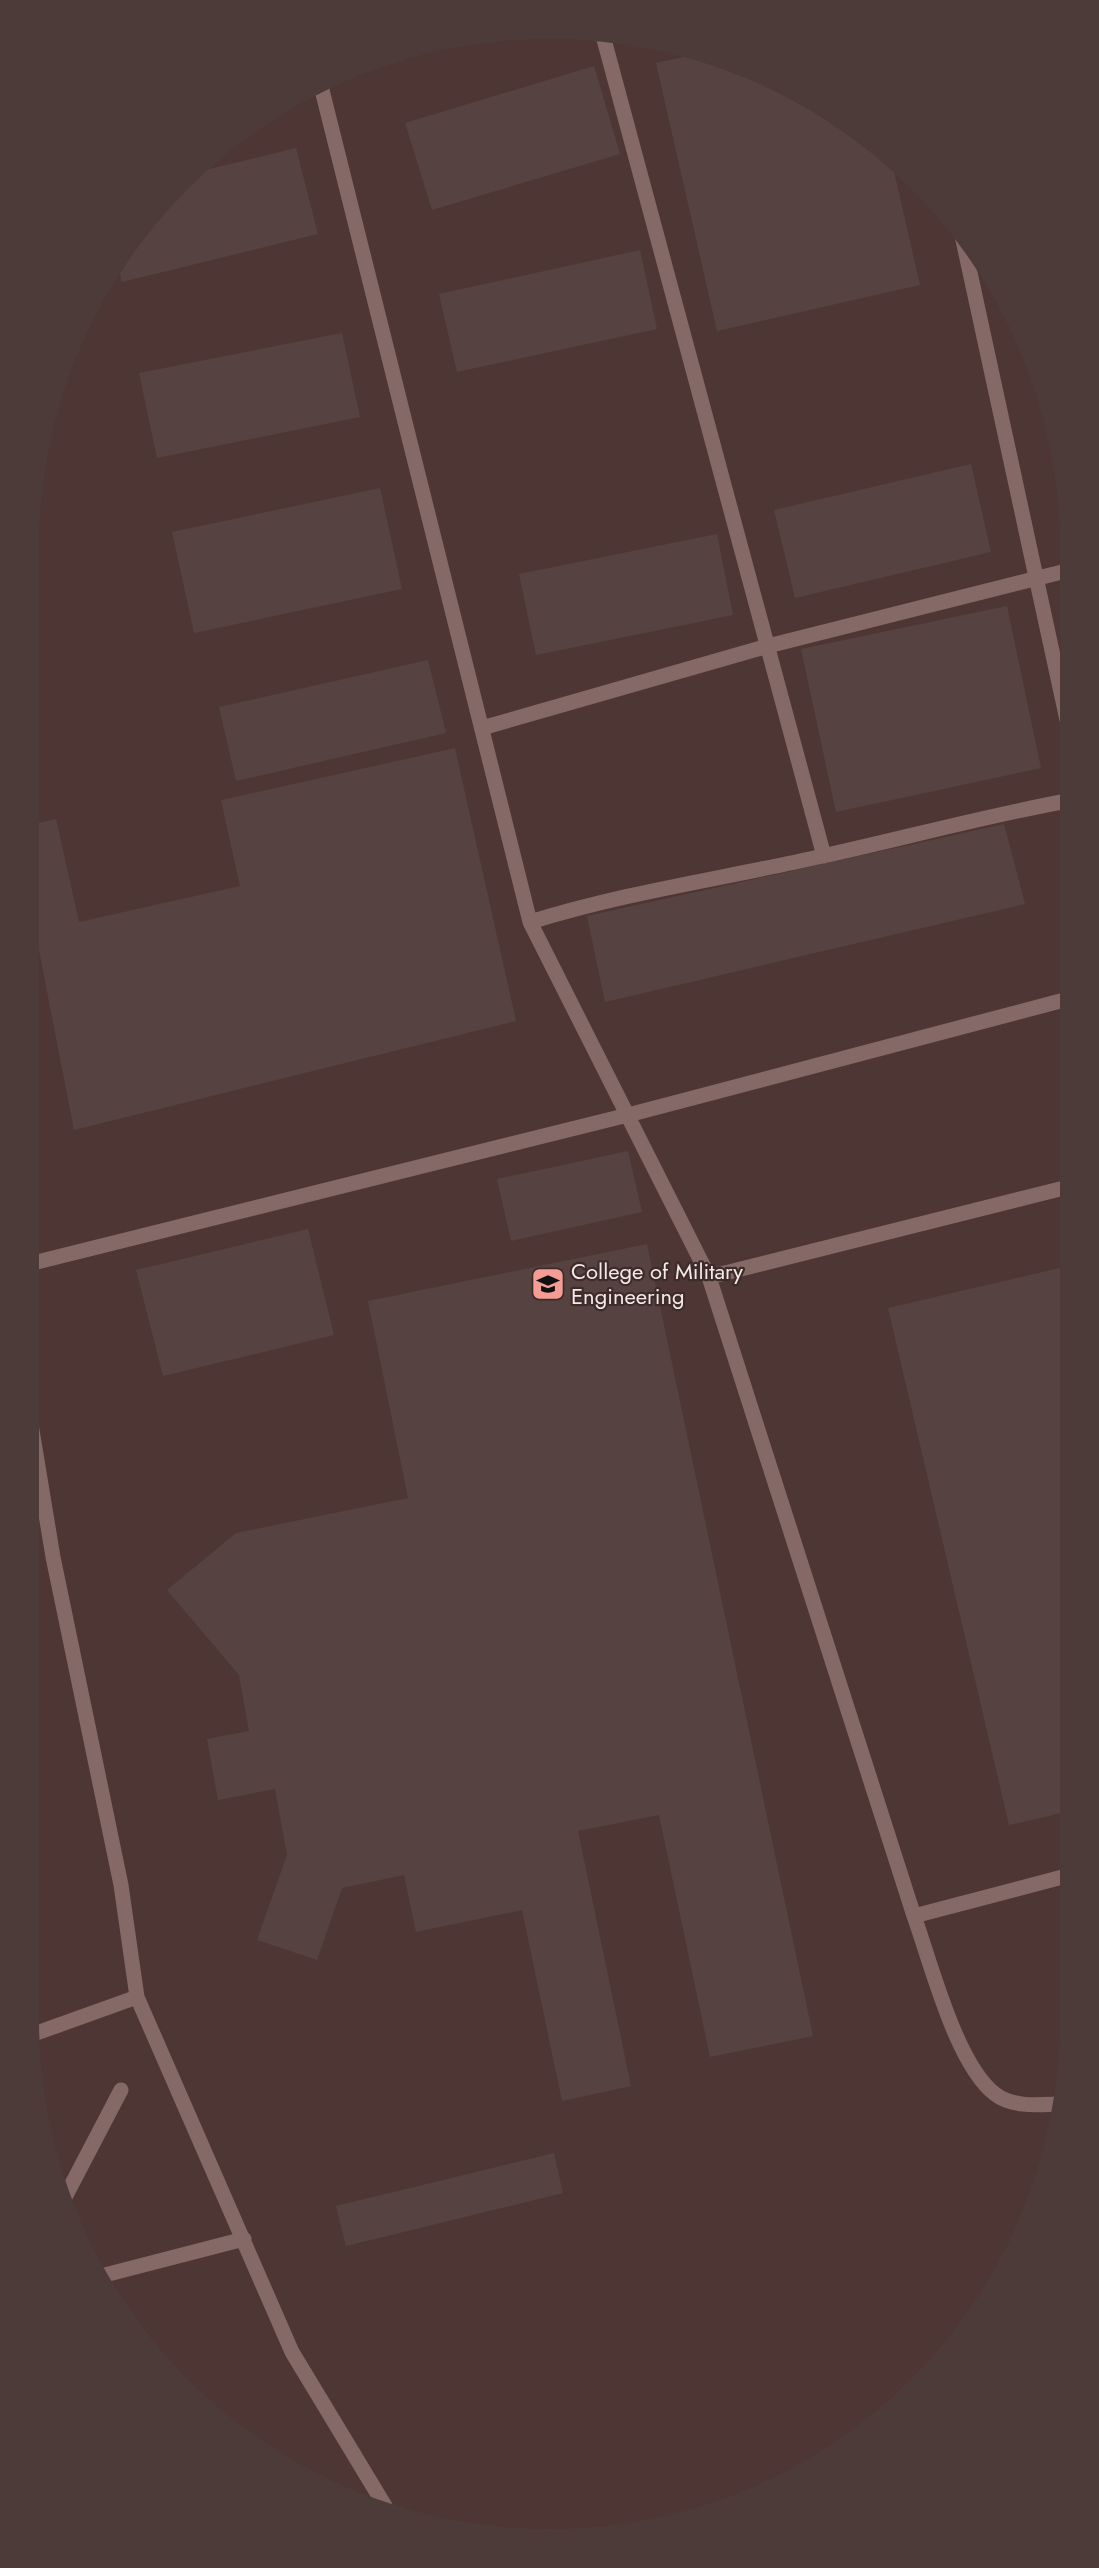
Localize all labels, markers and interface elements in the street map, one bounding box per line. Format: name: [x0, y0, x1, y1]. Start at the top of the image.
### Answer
place label: College of Military Engineering: [571, 1255, 743, 1312]
school or university icon: College of Military Engineering: [530, 1266, 566, 1302]

